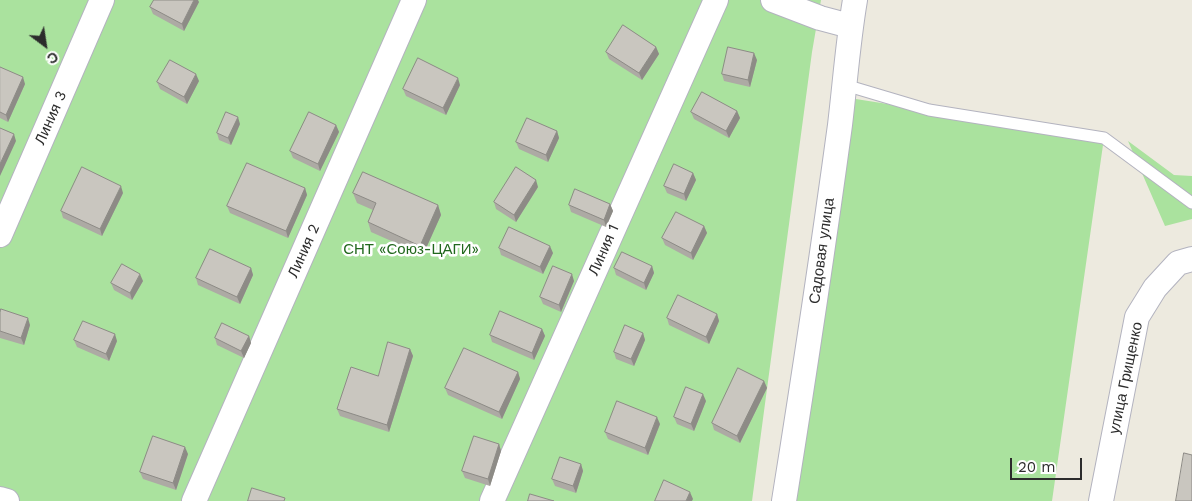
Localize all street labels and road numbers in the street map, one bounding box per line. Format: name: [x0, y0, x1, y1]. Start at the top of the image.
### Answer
street label: Линия 3: [31, 88, 71, 148]
street label: Садовая улица: [806, 197, 838, 305]
street label: Линия 2: [284, 221, 324, 281]
street label: Линия 1: [585, 222, 623, 278]
street label: улица Грищенко: [1105, 320, 1147, 436]

